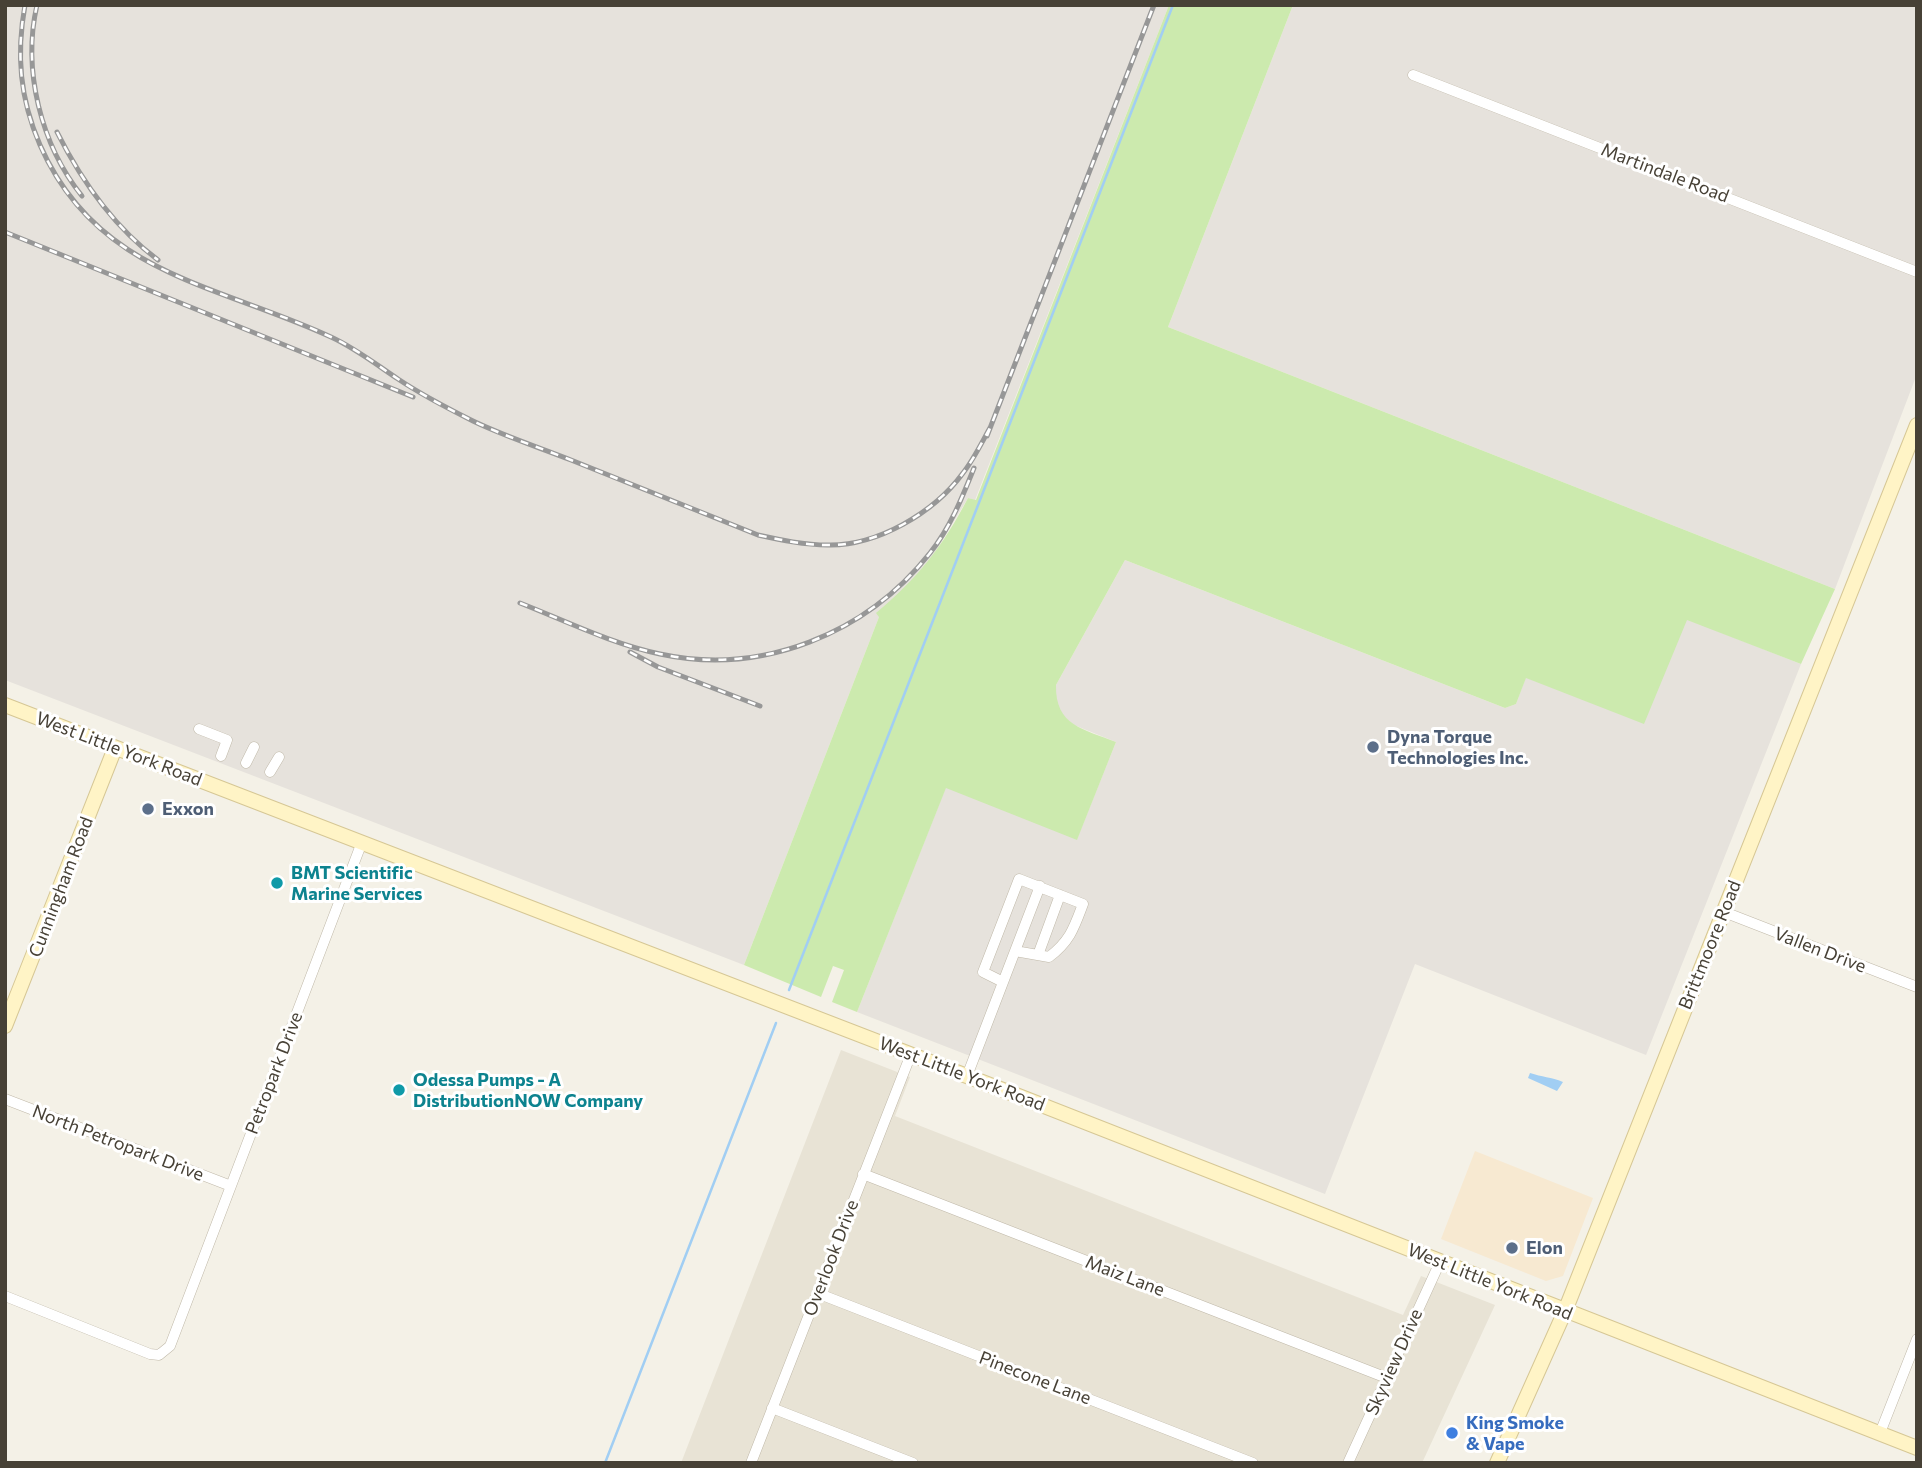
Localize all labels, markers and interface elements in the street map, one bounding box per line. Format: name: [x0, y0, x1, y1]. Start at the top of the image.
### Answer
street label: Martindale Road: [1598, 139, 1732, 207]
street label: West Little York Road: [33, 707, 205, 791]
place label: Dyna Torque Technologies Inc.: [1387, 726, 1528, 768]
marker: Dyna Torque Technologies Inc.: [1365, 739, 1381, 755]
place label: Exxon: [162, 798, 214, 820]
marker: Exxon: [140, 801, 156, 817]
street label: Cunningham Road: [24, 814, 98, 960]
place label: BMT Scientific Marine Services: [291, 862, 422, 904]
marker: BMT Scientific Marine Services: [269, 875, 285, 891]
street label: Brittmoore Road: [1674, 877, 1746, 1013]
street label: Vallen Drive: [1771, 923, 1869, 977]
street label: Petropark Drive: [241, 1009, 307, 1137]
street label: West Little York Road: [876, 1032, 1048, 1116]
place label: Odessa Pumps - A DistributionNOW Company: [413, 1069, 643, 1112]
marker: Odessa Pumps - A DistributionNOW Company: [391, 1082, 407, 1098]
street label: North Petropark Drive: [29, 1100, 207, 1186]
street label: Overlook Drive: [799, 1197, 863, 1319]
place label: Elon: [1526, 1237, 1563, 1259]
street label: West Little York Road: [1404, 1239, 1576, 1325]
marker: Elon: [1504, 1240, 1520, 1256]
street label: Maiz Lane: [1082, 1251, 1168, 1301]
street label: Skyview Drive: [1361, 1305, 1427, 1419]
street label: Pinecone Lane: [976, 1347, 1094, 1409]
place label: King Smoke & Vape: [1466, 1412, 1564, 1454]
marker: King Smoke & Vape: [1444, 1425, 1460, 1441]

